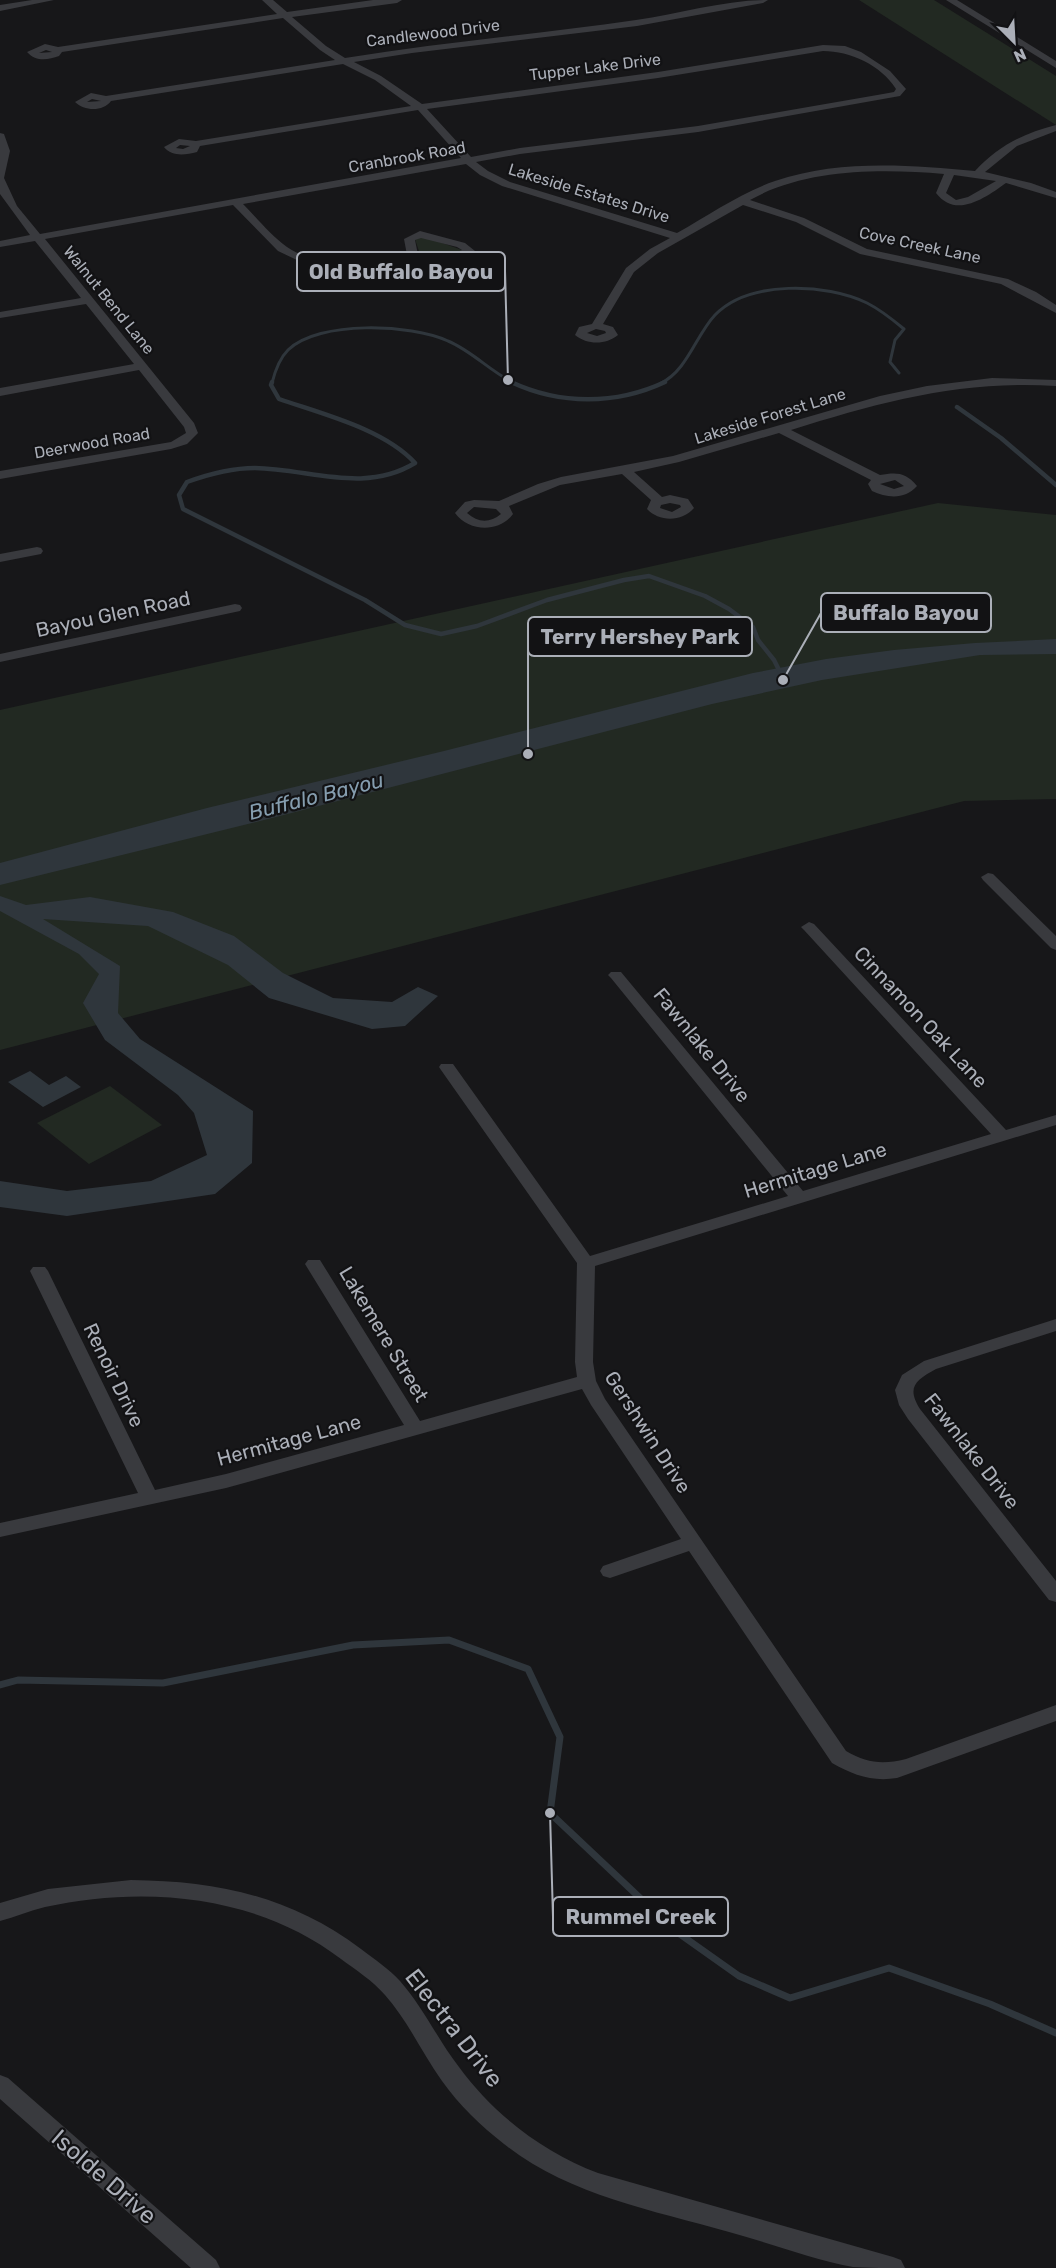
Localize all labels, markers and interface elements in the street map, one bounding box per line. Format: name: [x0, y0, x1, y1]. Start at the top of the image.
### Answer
north arrow: [984, 12, 1044, 72]
street label: Candlewood Drive: [365, 15, 501, 51]
text: N: [1011, 44, 1029, 66]
street label: Tupper Lake Drive: [528, 50, 662, 84]
street label: Cranbrook Road: [347, 137, 467, 177]
street label: Lakeside Estates Drive: [506, 159, 672, 227]
street label: Cove Creek Lane: [857, 223, 983, 267]
street label: Walnut Bend Lane: [59, 242, 159, 358]
callout: Old Buffalo Bayou: [297, 252, 505, 291]
text: Old Buffalo Bayou: [309, 259, 493, 284]
street label: Lakeside Forest Lane: [692, 384, 848, 448]
street label: Deerwood Road: [33, 423, 151, 463]
street label: Bayou Glen Road: [34, 586, 192, 642]
callout: Buffalo Bayou: [821, 593, 991, 632]
text: Buffalo Bayou: [833, 600, 979, 625]
callout: Terry Hershey Park: [528, 617, 752, 656]
text: Terry Hershey Park: [541, 624, 740, 649]
water label: Buffalo Bayou: [246, 767, 386, 825]
street label: Cinnamon Oak Lane: [849, 941, 993, 1093]
street label: Fawnlake Drive: [649, 983, 755, 1107]
street label: Hermitage Lane: [741, 1137, 889, 1203]
street label: Lakemere Street: [334, 1262, 434, 1406]
street label: Renoir Drive: [78, 1319, 150, 1431]
street label: Gershwin Drive: [600, 1366, 696, 1498]
street label: Fawnlake Drive: [919, 1388, 1025, 1514]
street label: Hermitage Lane: [214, 1409, 364, 1471]
callout: Rummel Creek: [553, 1897, 728, 1936]
text: Rummel Creek: [566, 1904, 717, 1929]
street label: Electra Drive: [399, 1963, 509, 2093]
street label: Isolde Drive: [46, 2124, 162, 2230]

